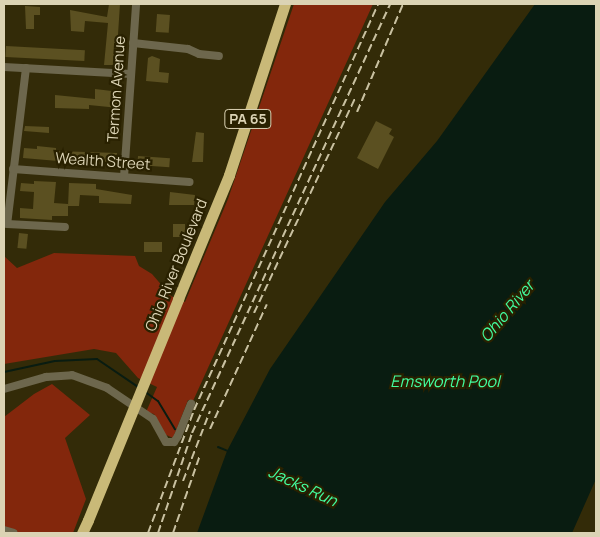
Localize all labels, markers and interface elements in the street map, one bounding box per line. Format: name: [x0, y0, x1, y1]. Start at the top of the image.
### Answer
street label: Termon Avenue: [103, 35, 129, 143]
road number: PA 65: [224, 108, 272, 130]
street label: Wealth Street: [55, 149, 151, 173]
street label: Ohio River Boulevard: [141, 196, 211, 334]
water label: Ohio River: [476, 276, 538, 346]
water label: Emsworth Pool: [390, 371, 500, 391]
water label: Jacks Run: [266, 462, 340, 510]

